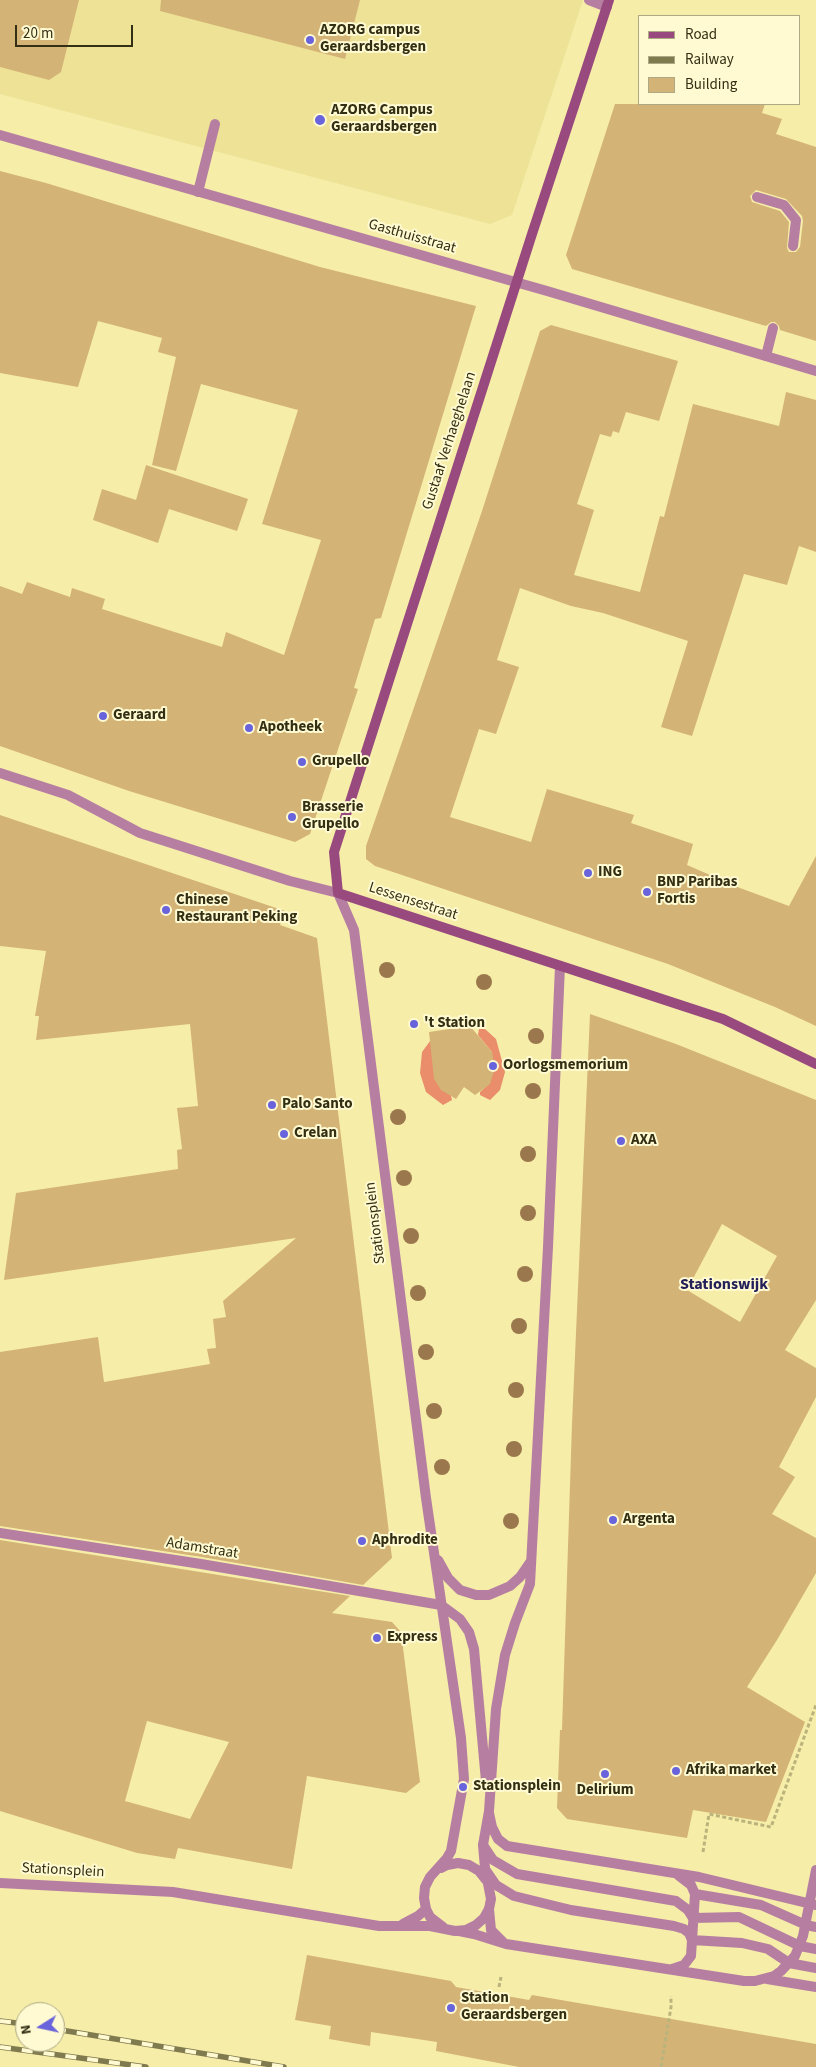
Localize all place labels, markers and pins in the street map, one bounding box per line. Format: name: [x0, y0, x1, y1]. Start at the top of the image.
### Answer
place label: AZORG campus Geraardsbergen: [320, 22, 426, 57]
marker: AZORG campus Geraardsbergen: [304, 34, 316, 46]
place label: AZORG Campus Geraardsbergen: [331, 102, 437, 137]
marker: AZORG Campus Geraardsbergen: [313, 113, 327, 127]
place label: Geraard: [113, 707, 166, 725]
marker: Geraard: [97, 710, 109, 722]
place label: Apotheek: [259, 719, 322, 737]
marker: Apotheek: [243, 722, 255, 734]
place label: Grupello: [312, 753, 369, 771]
marker: Grupello: [296, 756, 308, 768]
place label: Brasserie Grupello: [302, 799, 363, 834]
marker: Brasserie Grupello: [286, 811, 298, 823]
place label: ING: [598, 864, 622, 882]
marker: ING: [582, 867, 594, 879]
place label: BNP Paribas Fortis: [657, 874, 737, 909]
marker: BNP Paribas Fortis: [641, 886, 653, 898]
place label: Chinese Restaurant Peking: [176, 892, 297, 927]
marker: Chinese Restaurant Peking: [160, 904, 172, 916]
place label: 't Station: [424, 1015, 485, 1033]
marker: 't Station: [408, 1018, 420, 1030]
place label: Oorlogsmemorium: [503, 1057, 628, 1075]
marker: Oorlogsmemorium: [487, 1060, 499, 1072]
place label: Palo Santo: [282, 1096, 353, 1114]
marker: Palo Santo: [266, 1099, 278, 1111]
place label: Crelan: [294, 1125, 337, 1143]
marker: Crelan: [278, 1128, 290, 1140]
place label: AXA: [631, 1132, 657, 1150]
marker: AXA: [615, 1135, 627, 1147]
place label: Argenta: [623, 1511, 675, 1529]
marker: Argenta: [607, 1514, 619, 1526]
place label: Aphrodite: [372, 1532, 438, 1550]
marker: Aphrodite: [356, 1535, 368, 1547]
place label: Express: [387, 1629, 438, 1647]
marker: Express: [371, 1632, 383, 1644]
place label: Afrika market: [686, 1762, 777, 1780]
marker: Afrika market: [670, 1765, 682, 1777]
marker: Delirium: [599, 1768, 611, 1780]
place label: Stationsplein: [473, 1778, 561, 1796]
marker: Stationsplein: [457, 1781, 469, 1793]
place label: Delirium: [576, 1782, 634, 1800]
place label: Station Geraardsbergen: [461, 1990, 567, 2025]
marker: Station Geraardsbergen: [445, 2002, 457, 2014]

